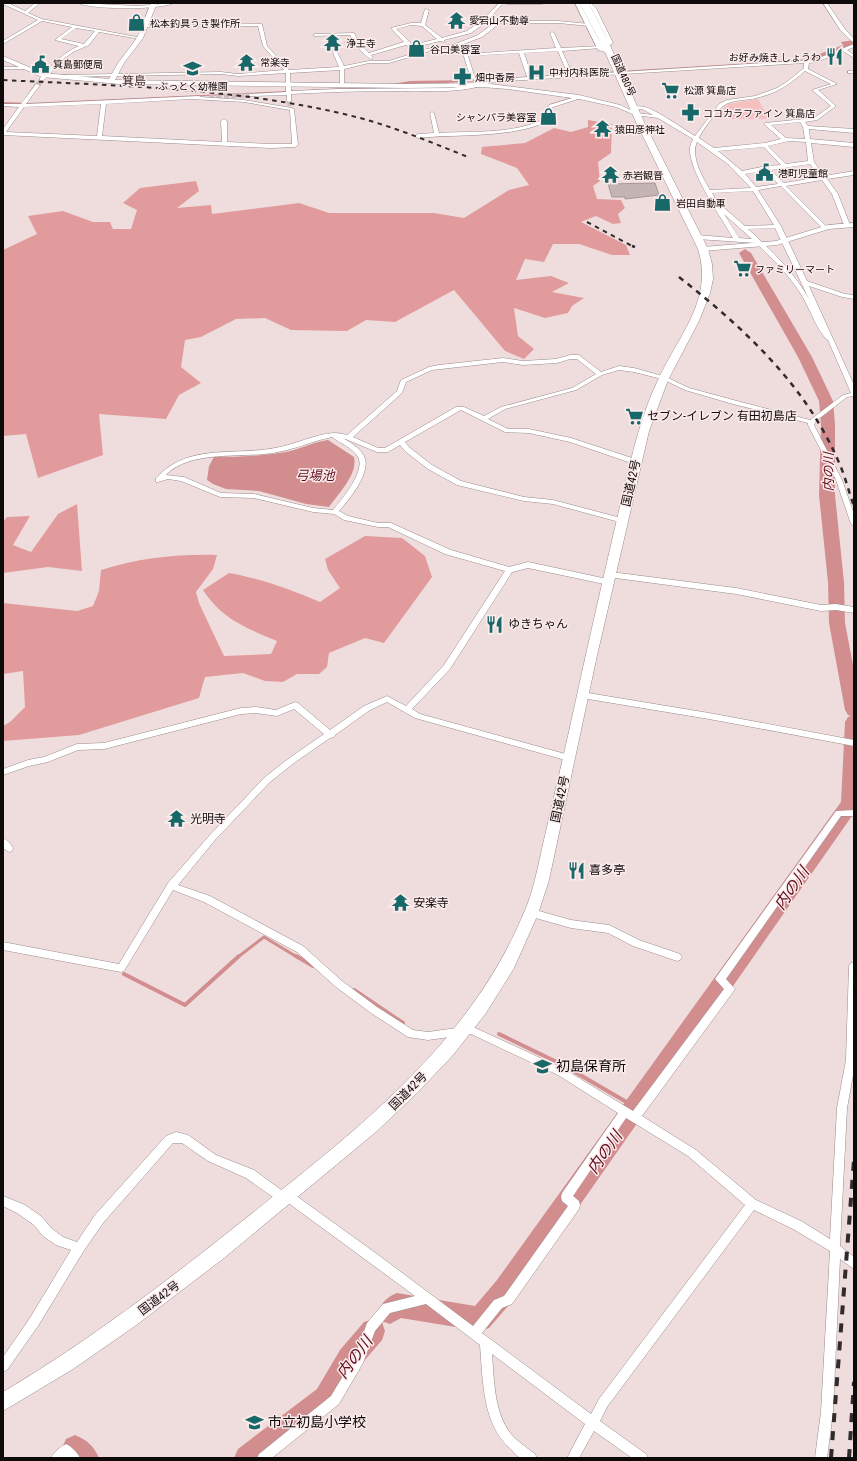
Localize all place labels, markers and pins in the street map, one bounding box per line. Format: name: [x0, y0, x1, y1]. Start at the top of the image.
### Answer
temple icon: 愛宕山不動尊: [446, 10, 466, 30]
shop icon: 松本釣具うき製作所: [127, 13, 147, 33]
place label: 愛宕山不動尊: [469, 15, 529, 26]
place label: 松本釣具うき製作所: [150, 18, 240, 29]
temple icon: 浄王寺: [323, 33, 343, 53]
place label: 浄王寺: [346, 38, 376, 49]
shop icon: 谷口美容室: [407, 39, 427, 59]
place label: 谷口美容室: [430, 44, 480, 55]
restaurant icon: お好み焼き しょうわ: [824, 47, 844, 67]
temple icon: 常楽寺: [237, 52, 257, 72]
place label: お好み焼き しょうわ: [729, 52, 821, 63]
public building icon: 箕島郵便局: [30, 54, 50, 74]
place label: 常楽寺: [260, 57, 290, 68]
place label: 箕島郵便局: [53, 59, 103, 70]
school or university icon: ぶっとく幼稚園: [183, 59, 203, 79]
hospital icon: 中村内科医院: [526, 62, 546, 82]
pharmacy icon: 畑中香房: [452, 67, 472, 87]
place label: 中村内科医院: [549, 67, 609, 78]
place label: 畑中香房: [475, 72, 515, 83]
supermarket icon: 松源 箕島店: [661, 80, 681, 100]
place label: ぶっとく幼稚園: [158, 81, 228, 92]
place label: 松源 箕島店: [684, 85, 736, 96]
pharmacy icon: ココカラファイン 箕島店: [680, 103, 700, 123]
shop icon: シャンパラ美容室: [539, 107, 559, 127]
place label: ココカラファイン 箕島店: [703, 108, 815, 119]
place label: シャンパラ美容室: [456, 112, 536, 123]
temple icon: 猿田彦神社: [592, 119, 612, 139]
place label: 猿田彦神社: [615, 124, 665, 135]
public building icon: 港町児童館: [755, 163, 775, 183]
temple icon: 赤岩観音: [600, 165, 620, 185]
place label: 港町児童館: [778, 168, 828, 179]
place label: 赤岩観音: [623, 170, 663, 181]
shop icon: 岩田自動車: [653, 193, 673, 213]
place label: 岩田自動車: [676, 198, 726, 209]
supermarket icon: ファミリーマート: [732, 259, 752, 279]
place label: ファミリーマート: [755, 264, 835, 275]
supermarket icon: セブン-イレブン 有田初島店: [624, 406, 644, 426]
place label: セブン-イレブン 有田初島店: [647, 409, 797, 423]
restaurant icon: ゆきちゃん: [485, 614, 505, 634]
place label: ゆきちゃん: [508, 617, 568, 631]
temple icon: 光明寺: [167, 809, 187, 829]
place label: 光明寺: [190, 812, 226, 826]
restaurant icon: 喜多亭: [566, 860, 586, 880]
place label: 喜多亭: [589, 863, 625, 877]
temple icon: 安楽寺: [390, 893, 410, 913]
place label: 安楽寺: [413, 896, 449, 910]
school or university icon: 初島保育所: [533, 1056, 553, 1076]
place label: 初島保育所: [556, 1058, 626, 1074]
school or university icon: 市立初島小学校: [245, 1412, 265, 1432]
place label: 市立初島小学校: [268, 1414, 366, 1430]

